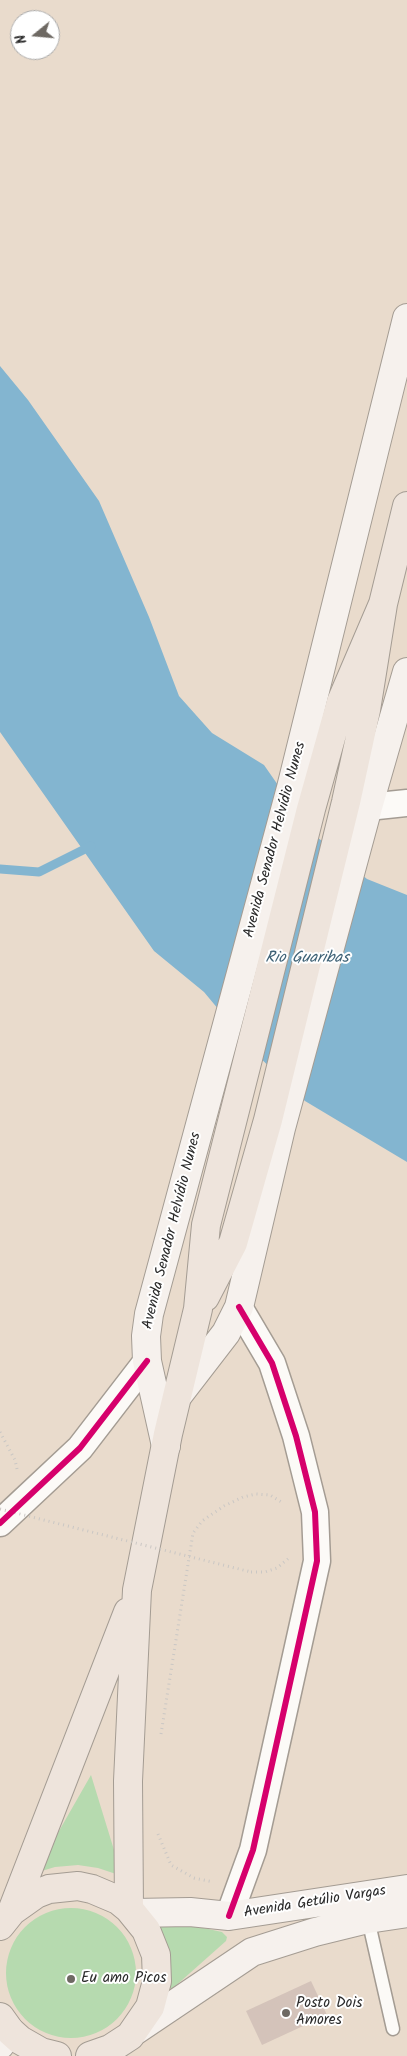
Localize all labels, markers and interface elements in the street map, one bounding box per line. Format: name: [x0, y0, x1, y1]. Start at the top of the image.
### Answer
north arrow: [10, 10, 60, 60]
text: N: [10, 32, 33, 47]
street label: Avenida Senador Helvídio Nunes: [241, 740, 311, 940]
water label: Rio Guaribas: [265, 949, 349, 969]
street label: Avenida Senador Helvídio Nunes: [140, 1131, 206, 1331]
street label: Avenida Getúlio Vargas: [243, 1883, 387, 1923]
place label: Eu amo Picos: [81, 1970, 166, 1988]
marker: Eu amo Picos: [65, 1973, 77, 1985]
place label: Posto Dois Amores: [296, 1995, 362, 2030]
marker: Posto Dois Amores: [280, 2007, 292, 2019]

